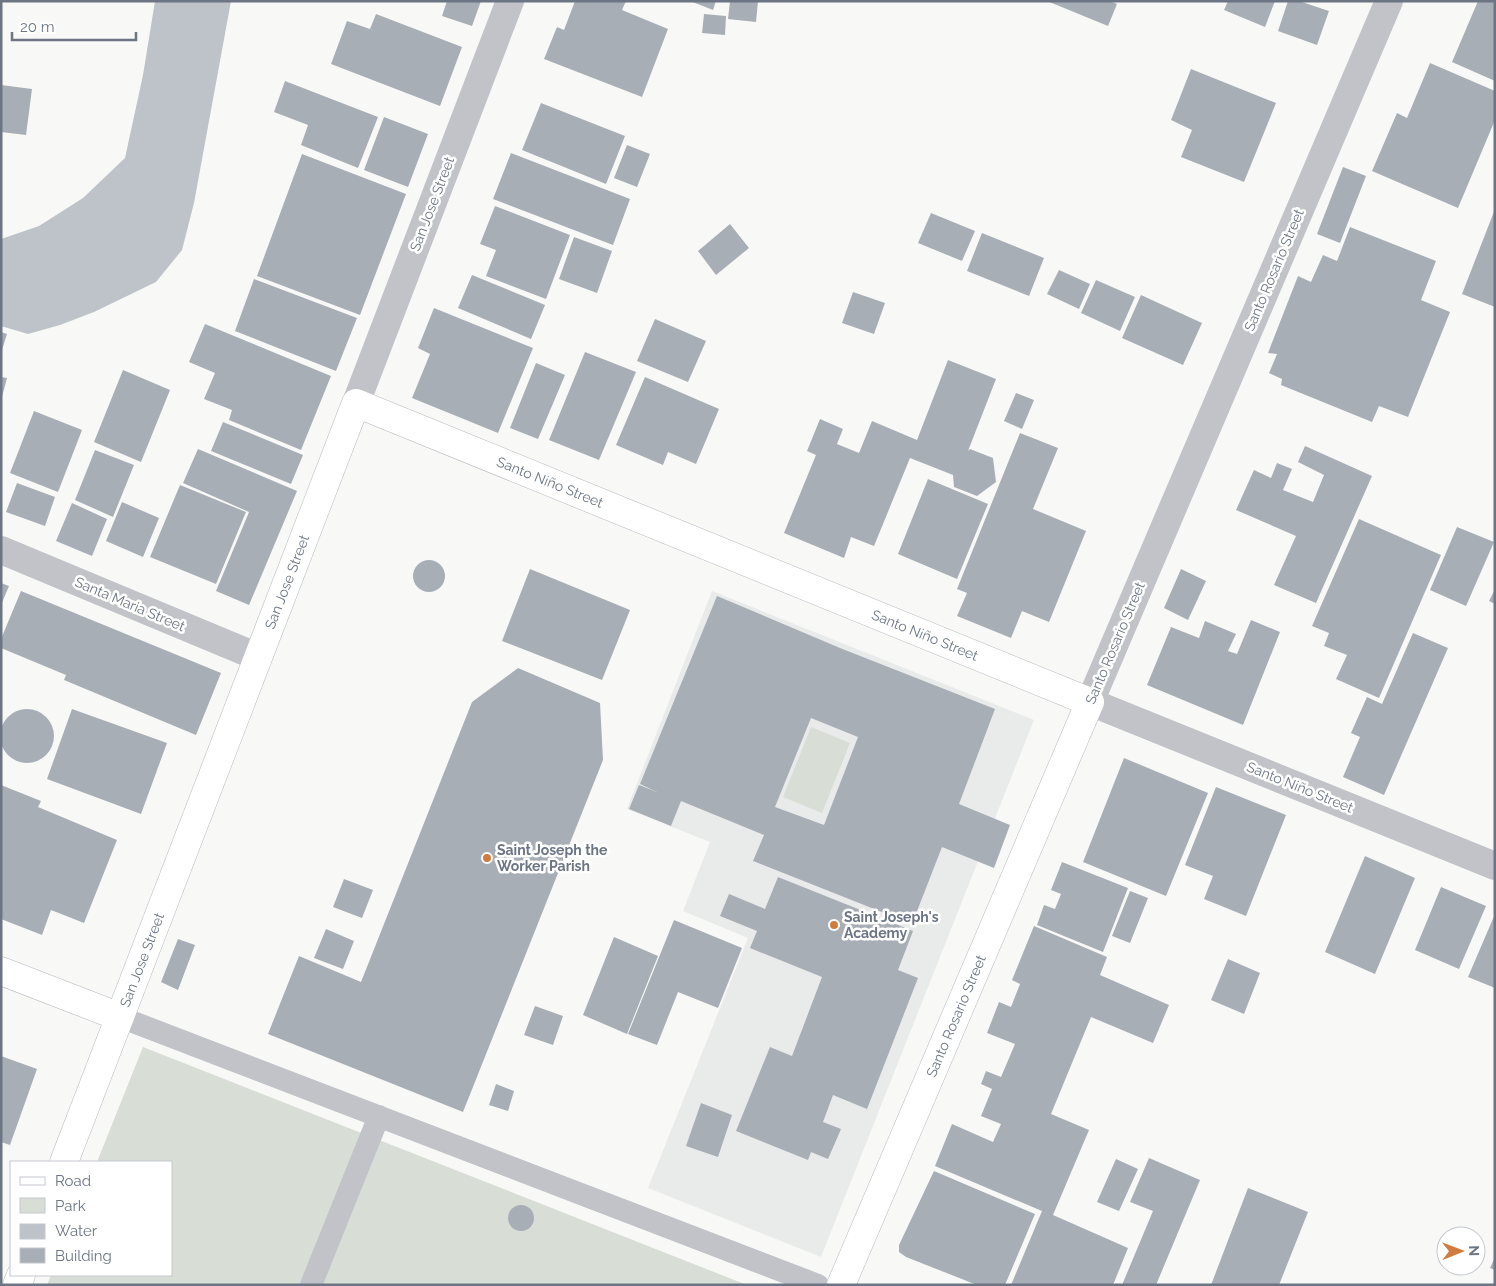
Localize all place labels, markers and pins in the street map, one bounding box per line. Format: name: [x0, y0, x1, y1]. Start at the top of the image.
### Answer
place label: Saint Joseph the Worker Parish: [497, 842, 608, 874]
marker: Saint Joseph the Worker Parish: [481, 852, 493, 864]
place label: Saint Joseph's Academy: [844, 909, 939, 941]
marker: Saint Joseph's Academy: [828, 919, 840, 931]

